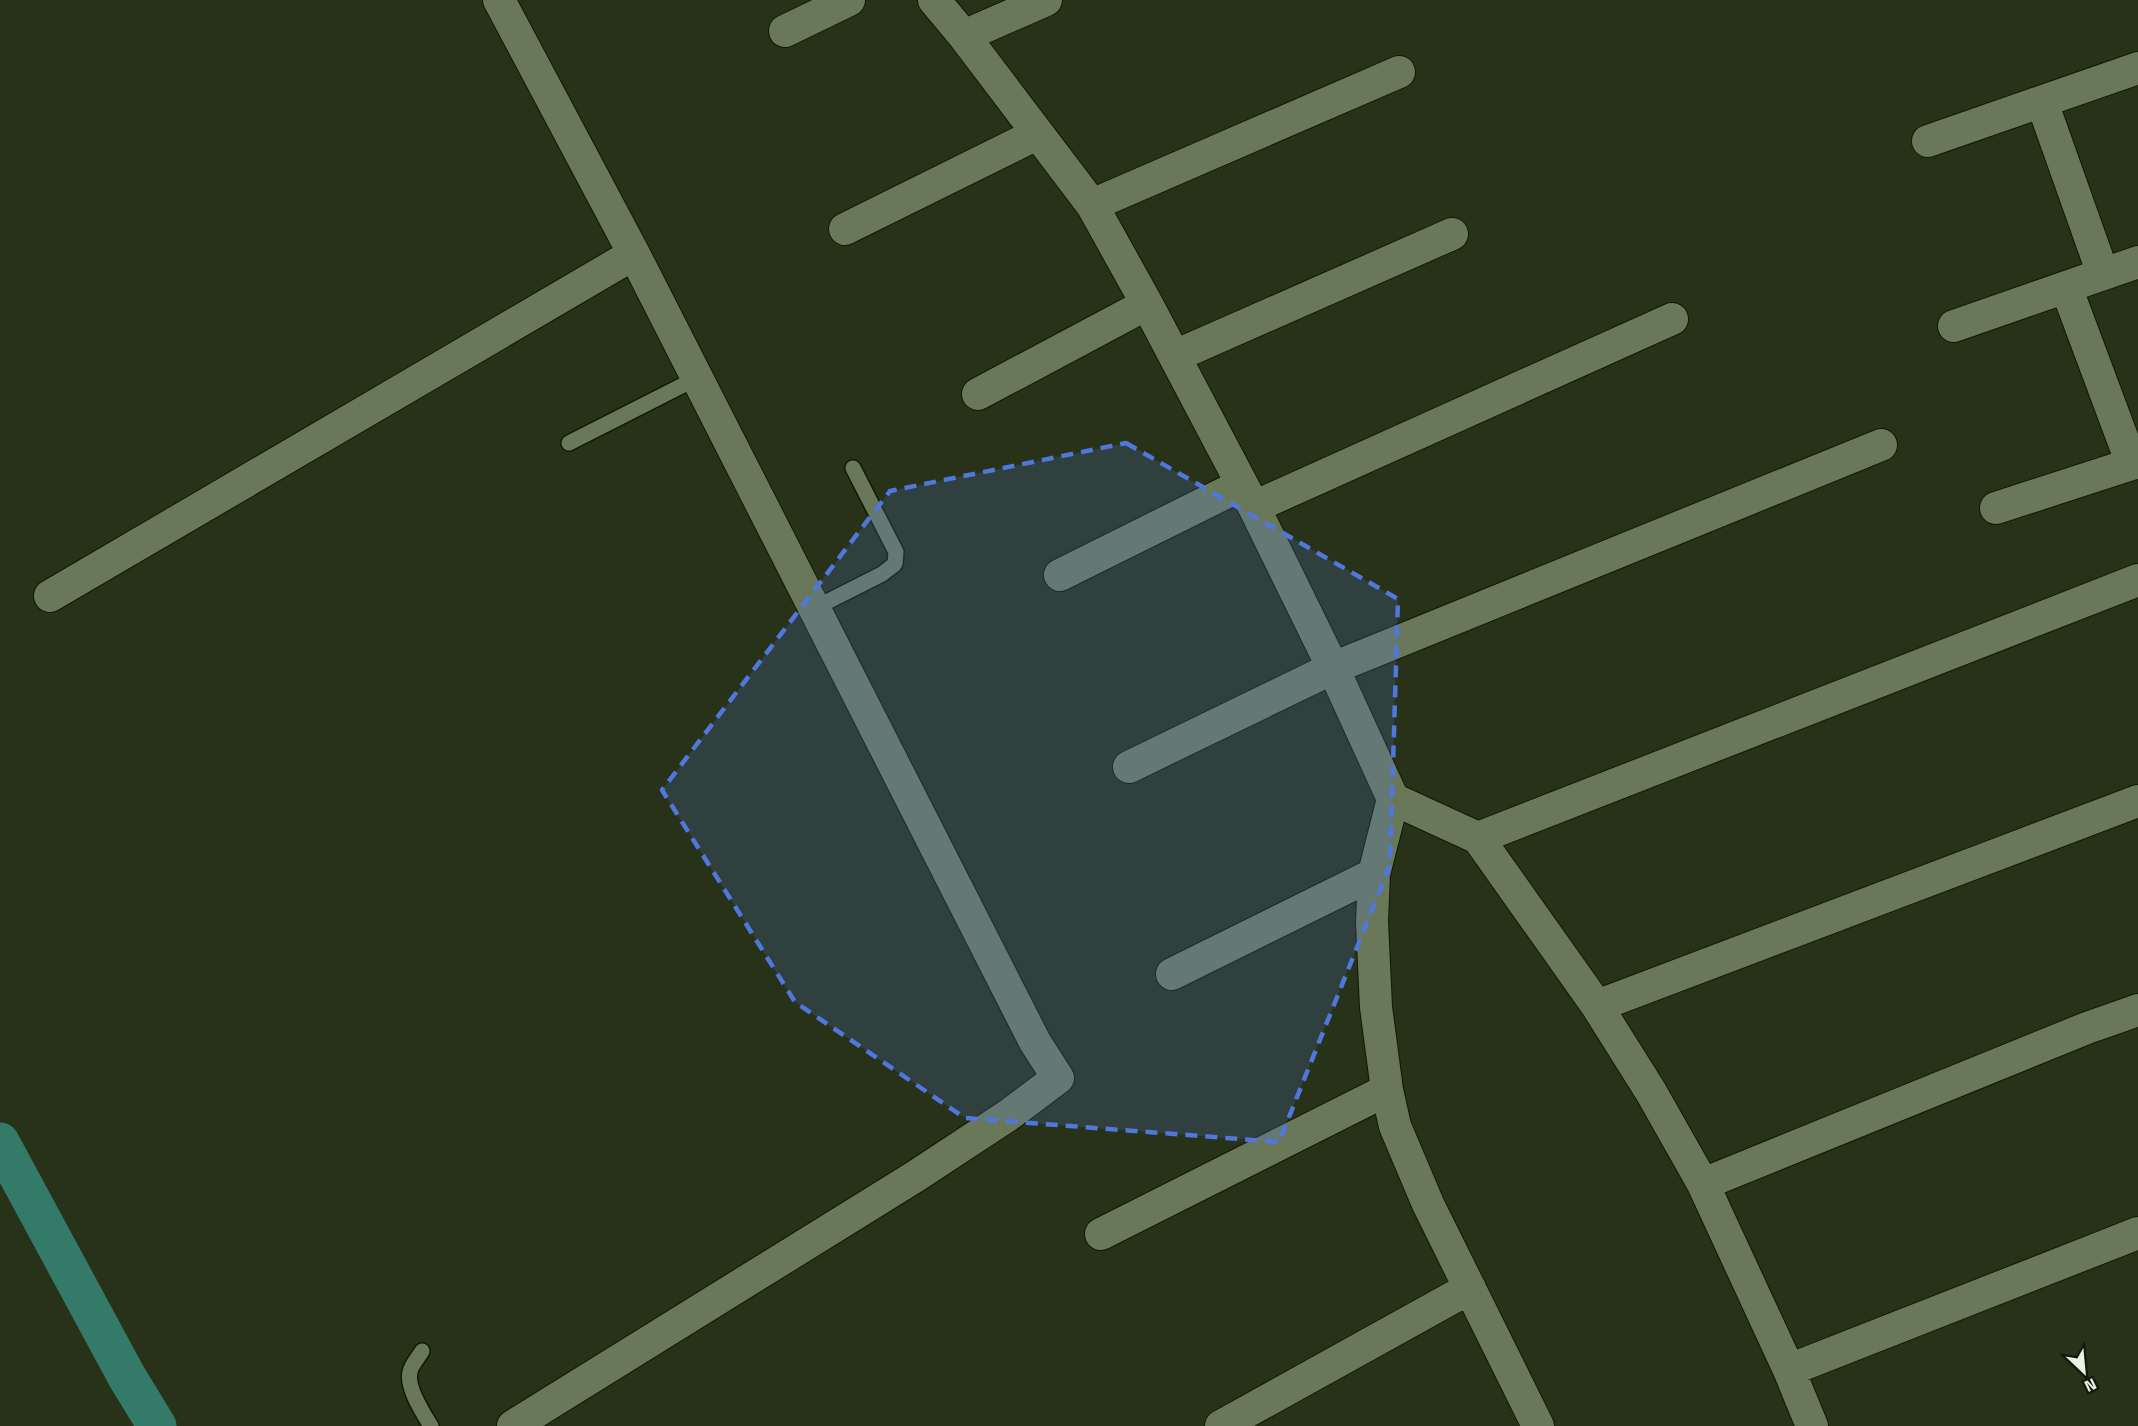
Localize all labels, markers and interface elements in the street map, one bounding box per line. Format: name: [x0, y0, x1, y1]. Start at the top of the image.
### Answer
north arrow: [2054, 1342, 2114, 1402]
text: N: [2080, 1372, 2101, 1399]

